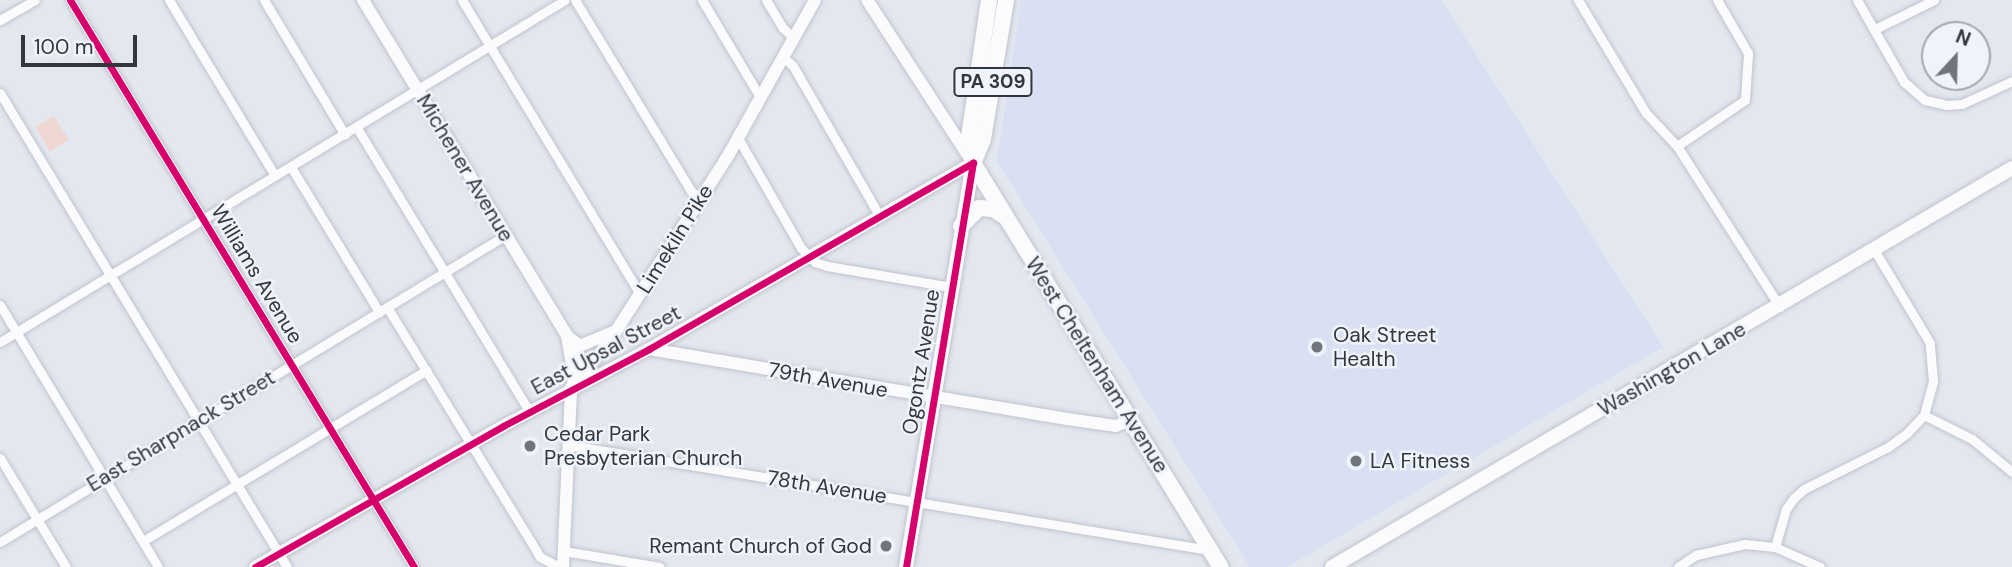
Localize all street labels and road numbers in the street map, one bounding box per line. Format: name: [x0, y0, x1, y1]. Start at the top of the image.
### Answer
road number: PA 309: [953, 66, 1033, 97]
street label: Michener Avenue: [411, 90, 519, 246]
street label: Limekiln Pike: [632, 180, 718, 298]
street label: Williams Avenue: [206, 200, 308, 348]
street label: West Cheltenham Avenue: [1020, 252, 1174, 478]
street label: Ogontz Avenue: [897, 288, 945, 436]
street label: East Upsal Street: [527, 300, 685, 400]
street label: Washington Lane: [1594, 316, 1750, 422]
street label: 79th Avenue: [766, 357, 890, 403]
street label: East Sharpnack Street: [82, 365, 280, 497]
street label: 78th Avenue: [765, 465, 889, 509]

